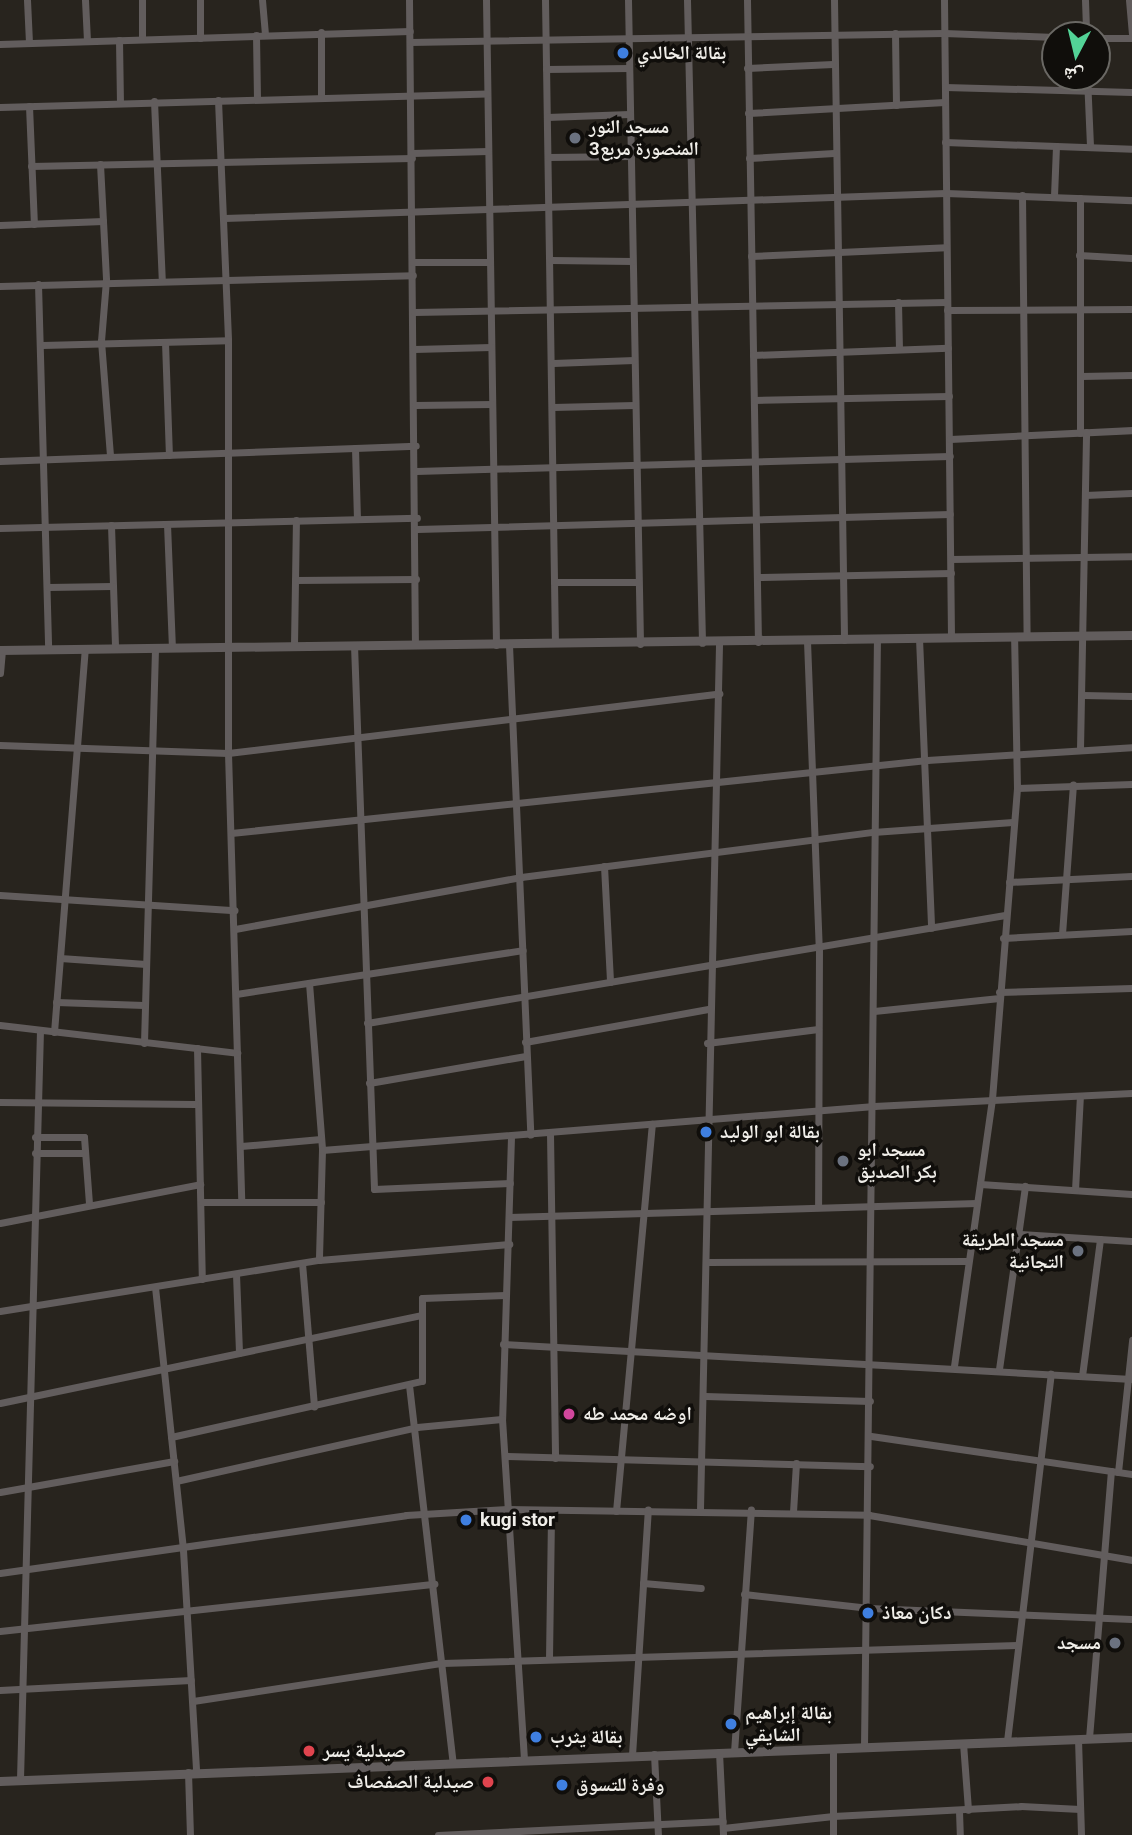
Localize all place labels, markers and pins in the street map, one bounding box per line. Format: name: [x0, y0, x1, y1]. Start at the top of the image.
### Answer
place label: بقالة الخالدي: [637, 42, 726, 64]
marker: بقالة الخالدي: [615, 45, 631, 61]
place label: مسجد النور المنصورة مربع3: [589, 116, 699, 160]
marker: مسجد النور المنصورة مربع3: [567, 130, 583, 146]
place label: بقالة ابو الوليد: [720, 1121, 820, 1143]
marker: بقالة ابو الوليد: [698, 1124, 714, 1140]
place label: مسجد ابو بكر الصديق: [857, 1139, 937, 1183]
marker: مسجد ابو بكر الصديق: [835, 1153, 851, 1169]
place label: مسجد الطريقة التجانية: [962, 1229, 1064, 1273]
marker: مسجد الطريقة التجانية: [1070, 1243, 1086, 1259]
place label: اوضه محمد طه: [583, 1403, 692, 1425]
marker: اوضه محمد طه: [561, 1406, 577, 1422]
place label: kugi stor: [480, 1509, 555, 1531]
marker: kugi stor: [458, 1512, 474, 1528]
place label: دكان معاذ: [882, 1602, 952, 1624]
marker: دكان معاذ: [860, 1605, 876, 1621]
place label: مسجد: [1057, 1632, 1101, 1654]
marker: مسجد: [1107, 1635, 1123, 1651]
place label: بقالة إبراهيم الشايقي: [745, 1702, 832, 1746]
marker: بقالة إبراهيم الشايقي: [723, 1716, 739, 1732]
place label: بقالة يثرب: [550, 1726, 622, 1748]
marker: بقالة يثرب: [528, 1729, 544, 1745]
place label: صيدلية يسر: [323, 1740, 406, 1762]
marker: صيدلية يسر: [301, 1743, 317, 1759]
place label: صيدلية الصفصاف: [347, 1771, 474, 1793]
marker: صيدلية الصفصاف: [480, 1774, 496, 1790]
place label: وفرة للتسوق: [576, 1774, 664, 1796]
marker: وفرة للتسوق: [554, 1777, 570, 1793]

